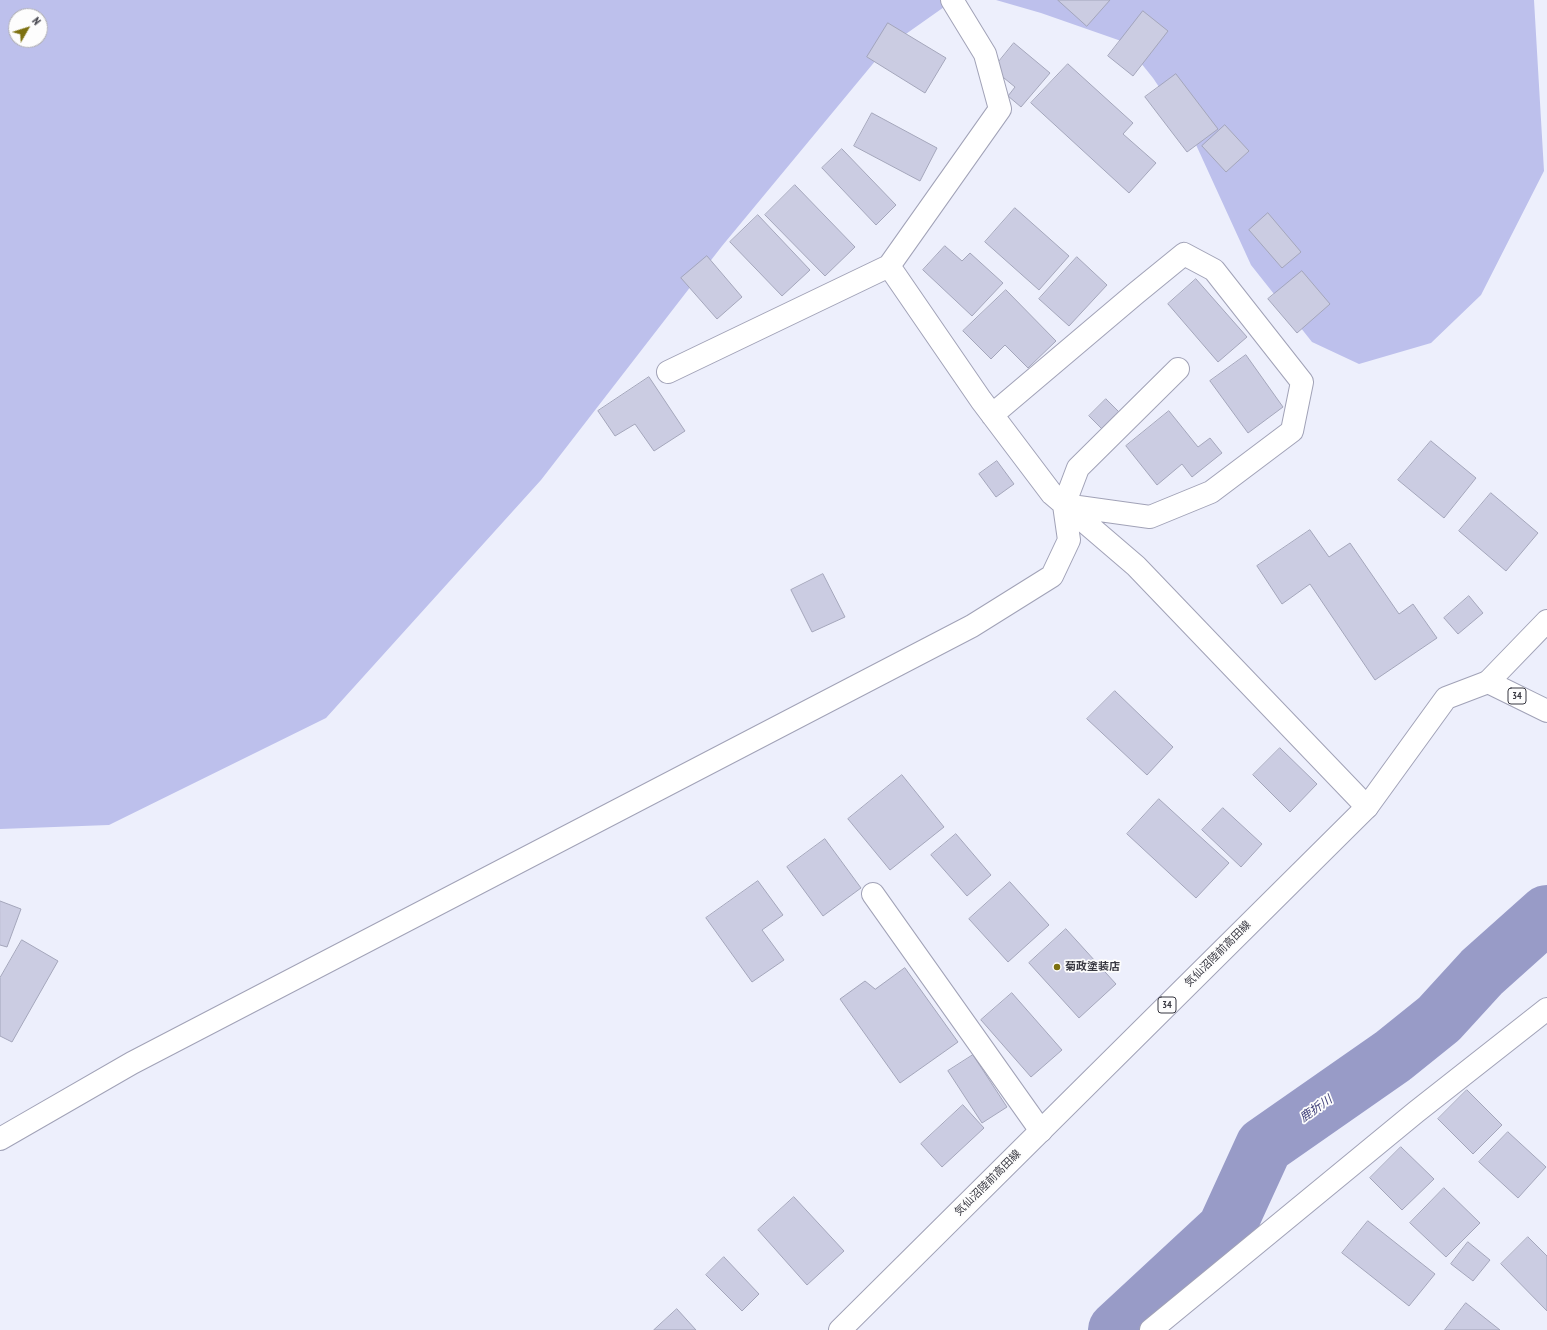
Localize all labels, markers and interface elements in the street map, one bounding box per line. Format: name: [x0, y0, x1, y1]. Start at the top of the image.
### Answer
north arrow: [8, 8, 48, 48]
text: N: [29, 14, 44, 28]
road number: 34: [1508, 688, 1526, 704]
street label: 気仙沼陸前高田線: [1182, 918, 1254, 990]
place label: 菊政塗装店: [1065, 960, 1120, 974]
marker: 菊政塗装店: [1052, 962, 1062, 972]
road number: 34: [1158, 997, 1176, 1013]
water label: 鹿折川: [1297, 1093, 1335, 1125]
street label: 気仙沼陸前高田線: [952, 1147, 1024, 1219]

